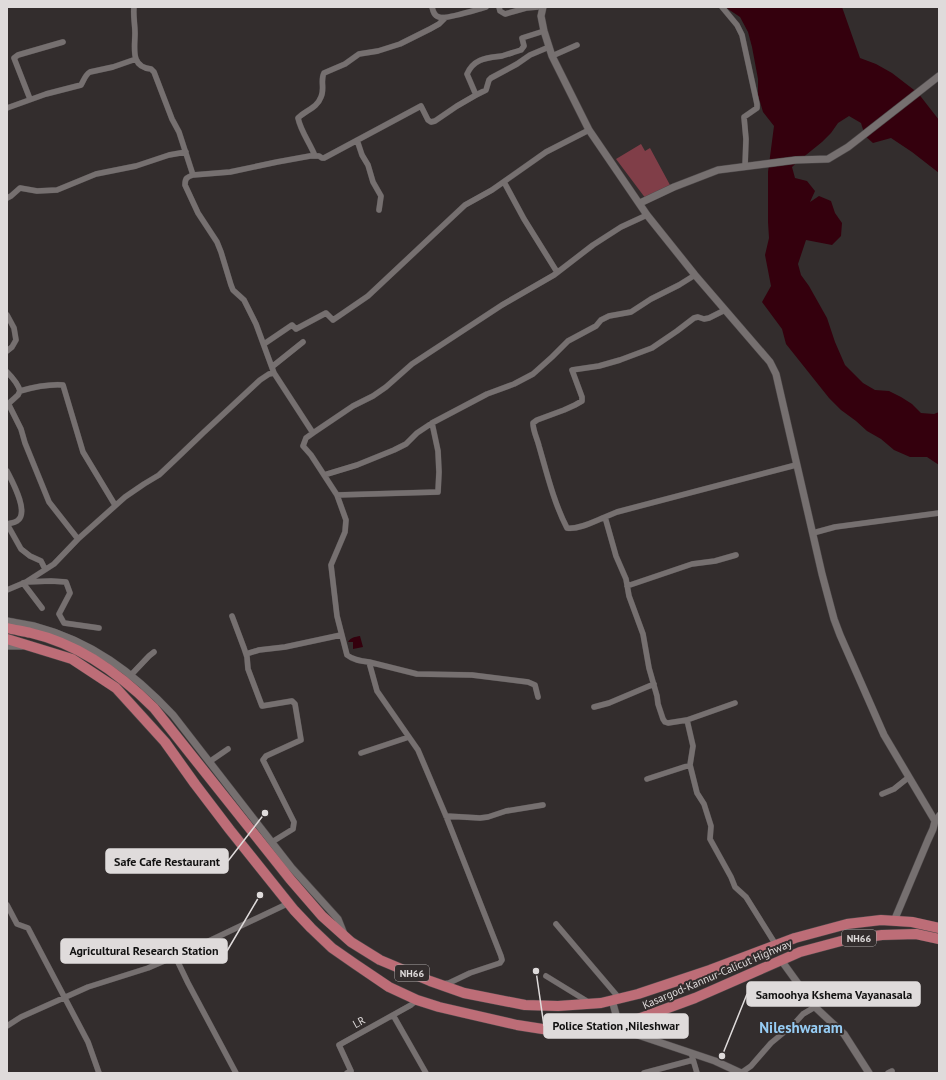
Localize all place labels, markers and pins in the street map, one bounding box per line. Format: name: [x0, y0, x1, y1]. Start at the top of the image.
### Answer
callout: Safe Cafe Restaurant: [106, 849, 228, 873]
callout: Agricultural Research Station: [61, 939, 227, 963]
callout: Samoohya Kshema Vayanasala: [747, 982, 920, 1006]
callout: Police Station ,Nileshwar: [544, 1014, 688, 1038]

